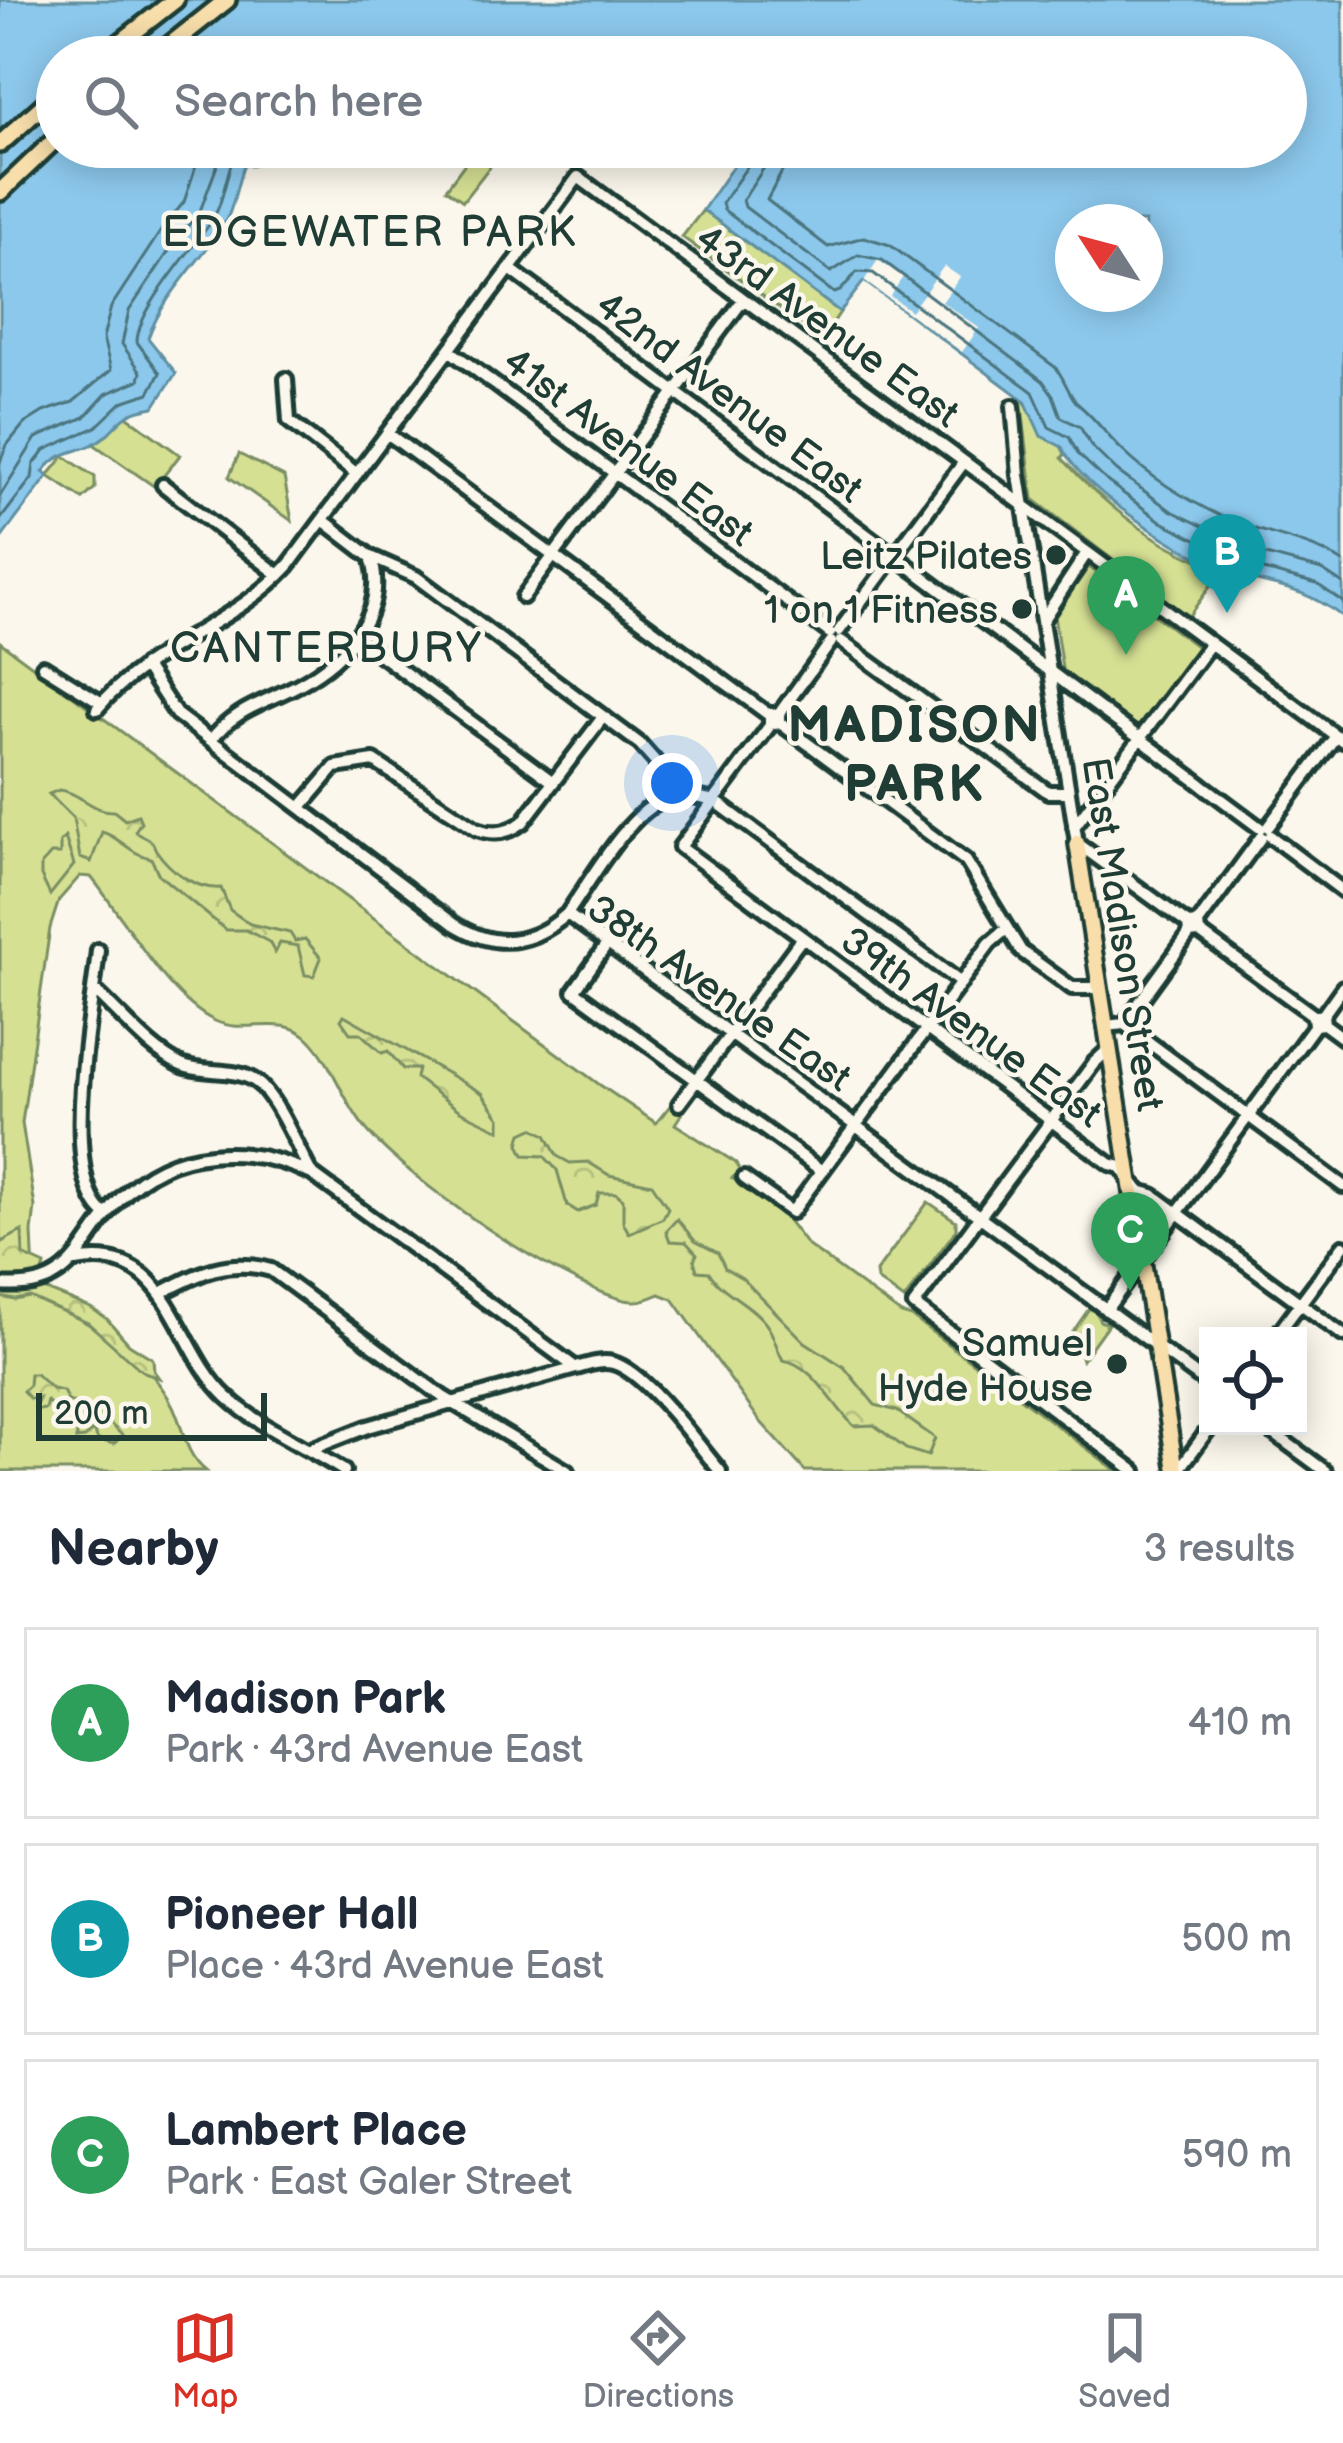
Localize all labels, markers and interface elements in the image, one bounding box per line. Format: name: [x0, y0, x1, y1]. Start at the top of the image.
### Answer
search box: [36, 36, 1307, 168]
icon: search: [78, 69, 144, 135]
text: Search here: [174, 75, 423, 130]
north arrow: [1055, 204, 1163, 312]
district label: EDGEWATER PARK: [162, 208, 578, 259]
street label: 43rd Avenue East: [686, 216, 968, 438]
street label: 42nd Avenue East: [586, 282, 871, 514]
street label: 41st Avenue East: [493, 339, 762, 557]
pin: B: [1188, 514, 1266, 613]
place label: Leitz Pilates: [820, 534, 1032, 581]
marker: Leitz Pilates: [1043, 542, 1069, 568]
pin: A: [1087, 556, 1165, 655]
place label: 1 on 1 Fitness: [764, 588, 998, 635]
marker: 1 on 1 Fitness: [1009, 596, 1035, 622]
district label: CANTERBURY: [170, 624, 484, 675]
district label: MADISON PARK: [787, 696, 1043, 816]
your location: [642, 753, 702, 813]
street label: East Madison Street: [1070, 754, 1173, 1114]
street label: 38th Avenue East: [578, 886, 860, 1103]
street label: 39th Avenue East: [831, 918, 1110, 1138]
pin: C: [1091, 1192, 1169, 1291]
place label: Samuel Hyde House: [877, 1321, 1093, 1413]
map controls: [1199, 1327, 1307, 1435]
button: locate: [1199, 1327, 1307, 1435]
marker: Samuel Hyde House: [1104, 1351, 1130, 1377]
scale bar: [36, 1387, 267, 1440]
text: 200 m: [54, 1394, 148, 1434]
text: Nearby: [48, 1519, 219, 1580]
text: 3 results: [1143, 1526, 1295, 1573]
text: Madison Park: [165, 1672, 446, 1727]
text: A: [78, 1700, 102, 1747]
text: 410 m: [1187, 1700, 1292, 1747]
text: Park · 43rd Avenue East: [165, 1727, 583, 1774]
text: Pioneer Hall: [165, 1888, 419, 1943]
text: B: [76, 1916, 104, 1963]
text: 500 m: [1181, 1916, 1292, 1963]
text: Place · 43rd Avenue East: [165, 1943, 604, 1990]
text: Lambert Place: [165, 2104, 467, 2159]
text: C: [76, 2132, 104, 2179]
text: 590 m: [1181, 2132, 1292, 2179]
text: Park · East Galer Street: [165, 2159, 572, 2206]
tab: Map: [172, 2305, 238, 2417]
tab: Directions: [583, 2305, 734, 2417]
tab: Saved: [1078, 2305, 1171, 2417]

